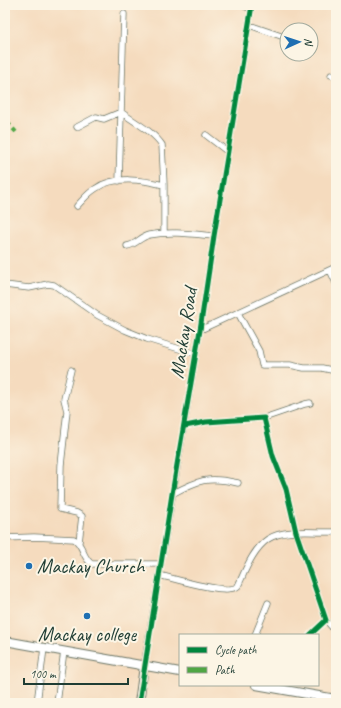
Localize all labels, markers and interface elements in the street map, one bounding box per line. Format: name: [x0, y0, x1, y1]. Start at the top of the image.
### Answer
north arrow: [279, 22, 319, 62]
text: N: [302, 38, 316, 47]
street label: Mackay Road: [164, 283, 203, 380]
place label: Mackay Church: [37, 554, 146, 579]
marker: Mackay Church: [24, 561, 34, 571]
marker: Mackay college: [82, 611, 92, 621]
place label: Mackay college: [38, 622, 138, 647]
legend: [179, 634, 319, 686]
text: Cycle path: [215, 642, 257, 658]
scale bar: [24, 660, 128, 686]
text: Path: [215, 662, 235, 678]
text: 100 m: [30, 666, 57, 682]

